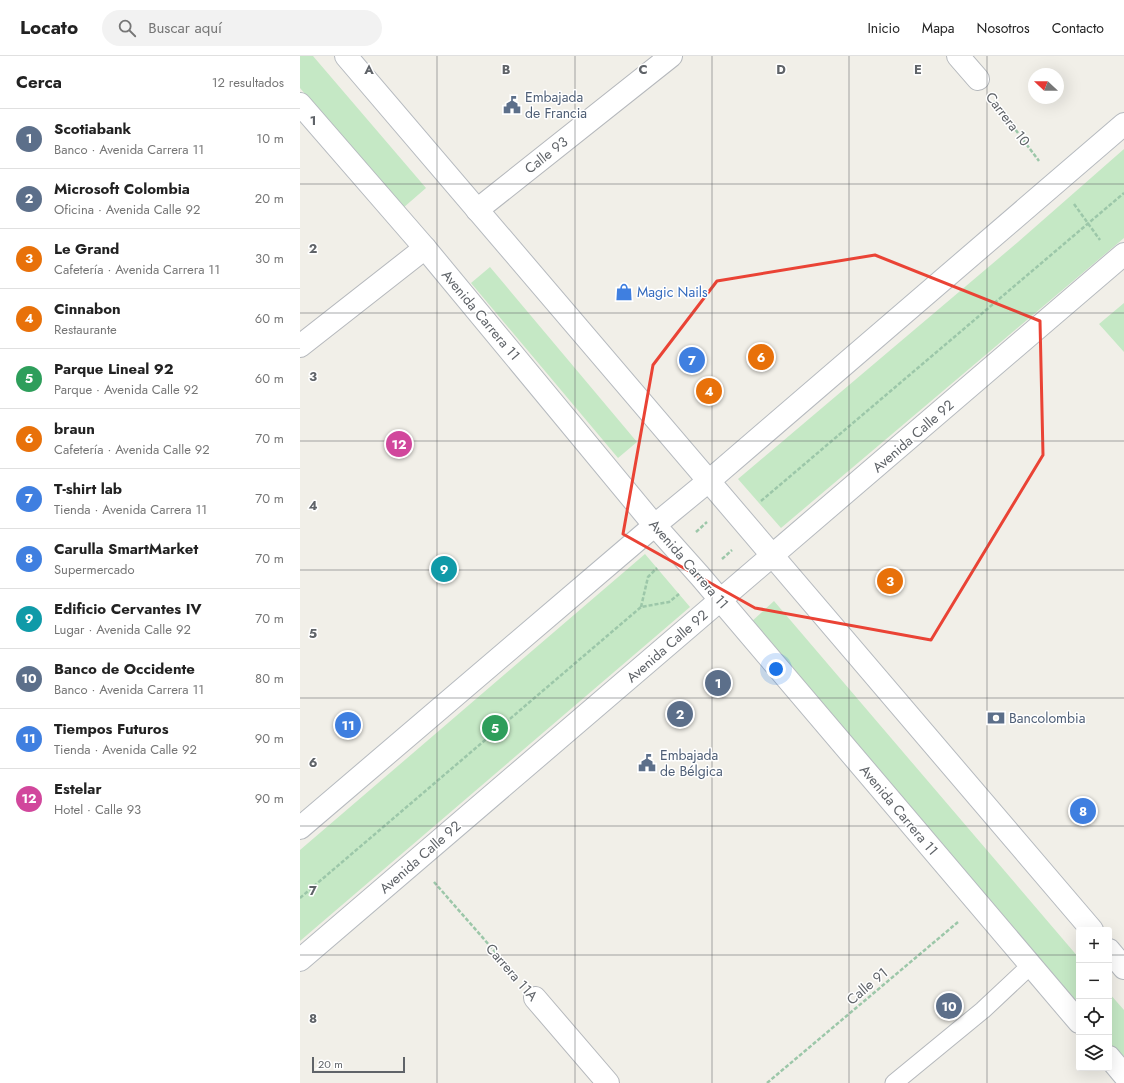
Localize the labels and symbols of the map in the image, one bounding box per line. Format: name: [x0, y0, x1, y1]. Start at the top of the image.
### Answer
text: A: [363, 60, 374, 79]
text: B: [502, 60, 511, 79]
text: C: [638, 60, 648, 79]
text: D: [776, 60, 786, 79]
text: E: [914, 60, 922, 79]
north arrow: [1028, 68, 1064, 104]
place label: Embajada de Francia: [525, 87, 587, 123]
street label: Carrera 10: [981, 88, 1035, 150]
public building icon: Embajada de Francia: [502, 95, 522, 115]
text: 1: [310, 111, 316, 130]
street label: Calle 93: [520, 132, 572, 178]
text: 2: [309, 239, 317, 258]
street label: Avenida Carrera 11: [437, 265, 525, 365]
shop icon: Magic Nails: [614, 282, 634, 302]
place label: Magic Nails: [637, 282, 708, 302]
pin: 6: [748, 342, 774, 372]
pin: 7: [679, 345, 705, 375]
text: 3: [309, 367, 317, 386]
pin: 4: [696, 376, 722, 406]
street label: Avenida Calle 92: [868, 395, 958, 477]
pin: 12: [386, 429, 412, 459]
text: 4: [308, 496, 318, 515]
street label: Avenida Carrera 11: [644, 515, 734, 613]
pin: 9: [431, 554, 457, 584]
pin: 3: [877, 566, 903, 596]
street label: Avenida Calle 92: [622, 605, 712, 687]
text: 5: [309, 624, 317, 643]
your location: [766, 659, 786, 679]
pin: 1: [705, 668, 731, 698]
pin: 2: [667, 699, 693, 729]
bank icon: Bancolombia: [986, 708, 1006, 728]
place label: Bancolombia: [1009, 708, 1085, 728]
pin: 11: [335, 710, 361, 740]
pin: 5: [482, 713, 508, 743]
place label: Embajada de Bélgica: [660, 745, 723, 781]
text: 6: [309, 753, 318, 772]
public building icon: Embajada de Bélgica: [637, 753, 657, 773]
street label: Avenida Carrera 11: [855, 760, 943, 860]
pin: 8: [1070, 796, 1096, 826]
street label: Avenida Calle 92: [375, 816, 465, 898]
text: 7: [309, 881, 317, 900]
street label: Carrera 11A: [481, 939, 543, 1006]
street label: Calle 91: [842, 963, 892, 1009]
pin: 10: [936, 991, 962, 1021]
text: 8: [309, 1009, 317, 1028]
scale bar: [312, 1055, 405, 1074]

